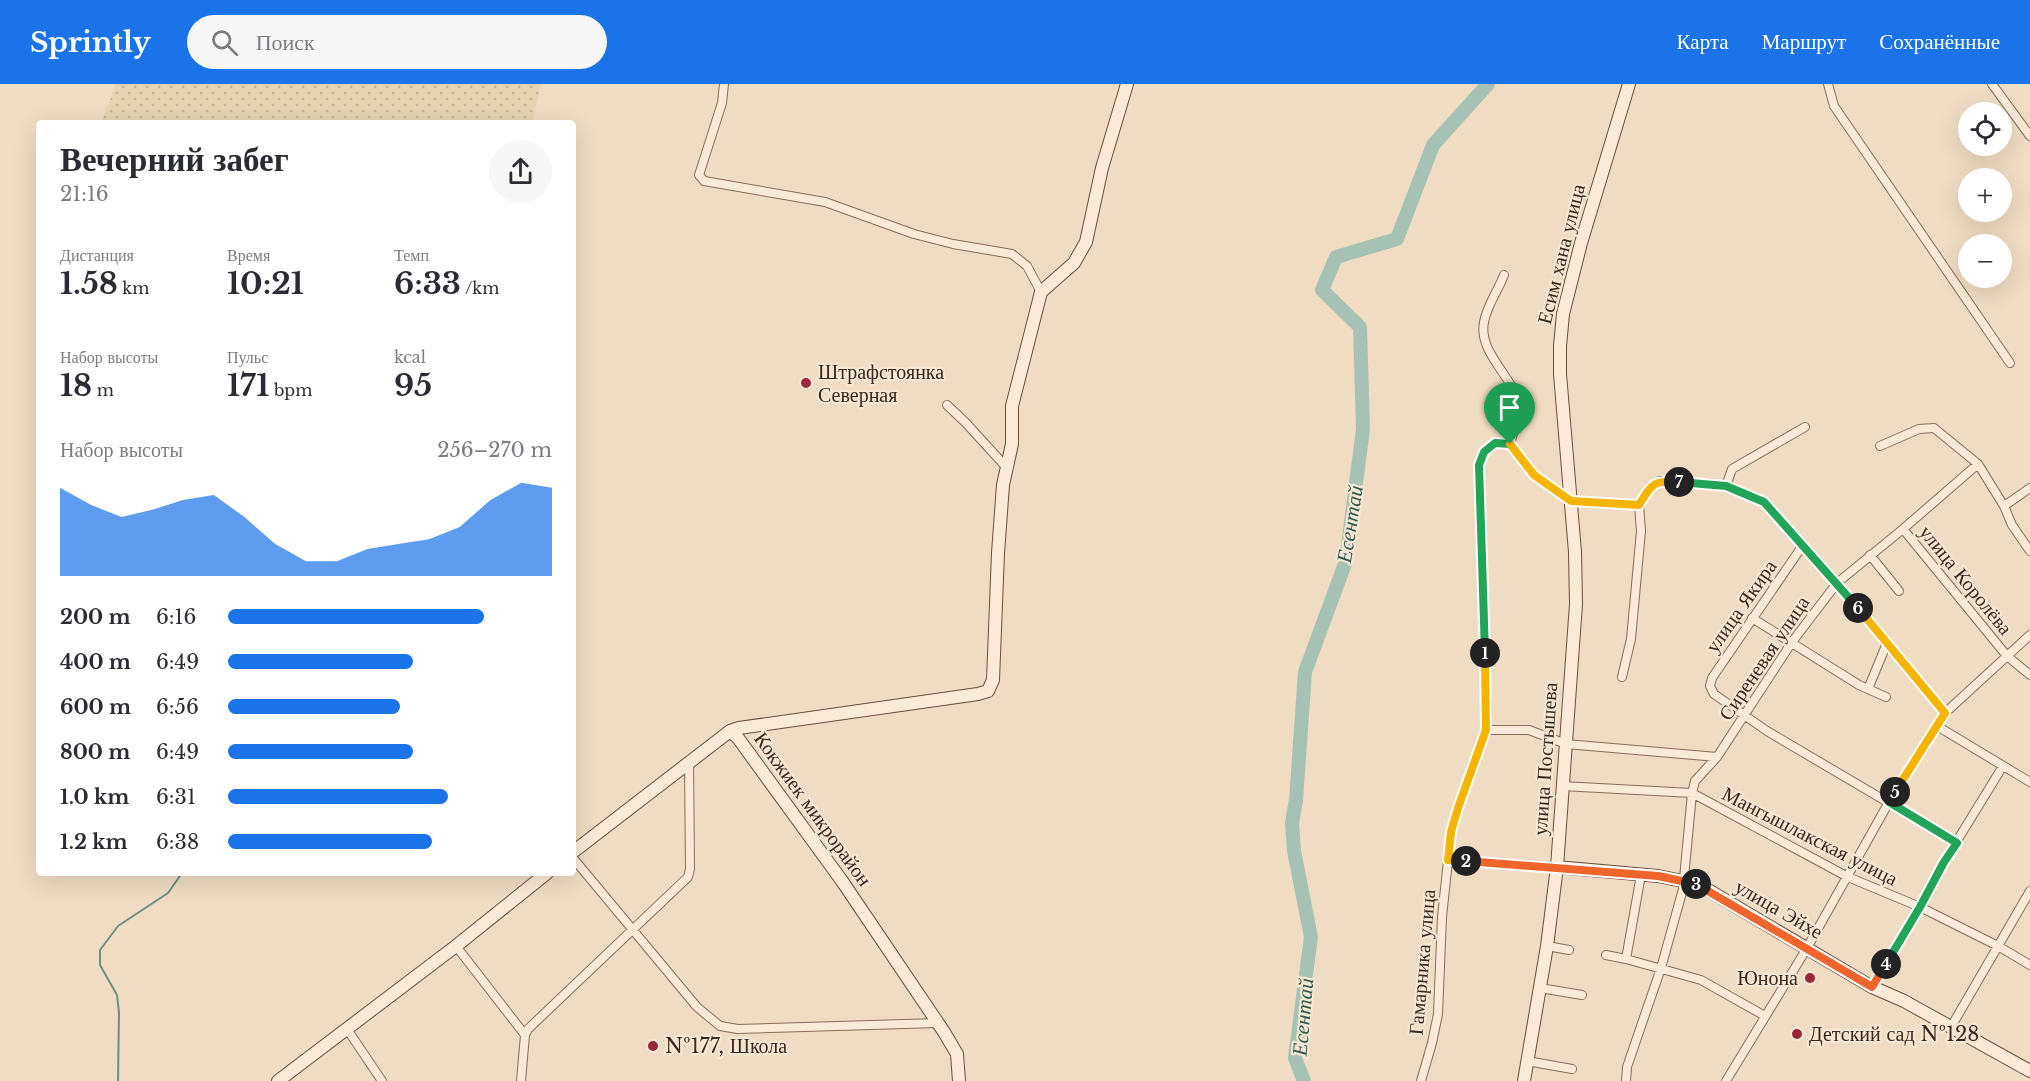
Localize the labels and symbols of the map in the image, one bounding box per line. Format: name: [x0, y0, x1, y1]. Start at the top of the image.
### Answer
street label: Есим хана улица: [1532, 181, 1590, 327]
place label: Штрафстоянка Северная: [818, 360, 944, 407]
marker: Штрафстоянка Северная: [799, 376, 813, 390]
pin: [1484, 382, 1535, 444]
pin: 7: [1664, 467, 1694, 497]
water label: Есентай: [1331, 483, 1369, 566]
street label: улица Королёва: [1914, 520, 2018, 640]
street label: улица Якира: [1700, 555, 1782, 657]
street label: Сиреневая улица: [1714, 591, 1815, 725]
pin: 6: [1843, 593, 1873, 623]
pin: 1: [1470, 638, 1500, 668]
street label: улица Постышева: [1528, 682, 1562, 836]
street label: Кокжиек микрорайон: [749, 727, 877, 891]
pin: 5: [1880, 777, 1910, 807]
street label: Мангышлакская улица: [1718, 781, 1902, 891]
pin: 2: [1451, 846, 1481, 876]
pin: 3: [1681, 869, 1711, 899]
street label: улица Эйхе: [1731, 874, 1827, 944]
street label: Гамарника улица: [1404, 888, 1440, 1036]
pin: 4: [1871, 949, 1901, 979]
place label: Юнона: [1737, 966, 1798, 990]
marker: Юнона: [1803, 971, 1817, 985]
water label: Есентай: [1287, 977, 1319, 1058]
place label: Детский сад №128: [1809, 1022, 1979, 1046]
marker: Детский сад №128: [1790, 1027, 1804, 1041]
place label: №177, Школа: [665, 1034, 787, 1058]
marker: №177, Школа: [646, 1039, 660, 1053]

